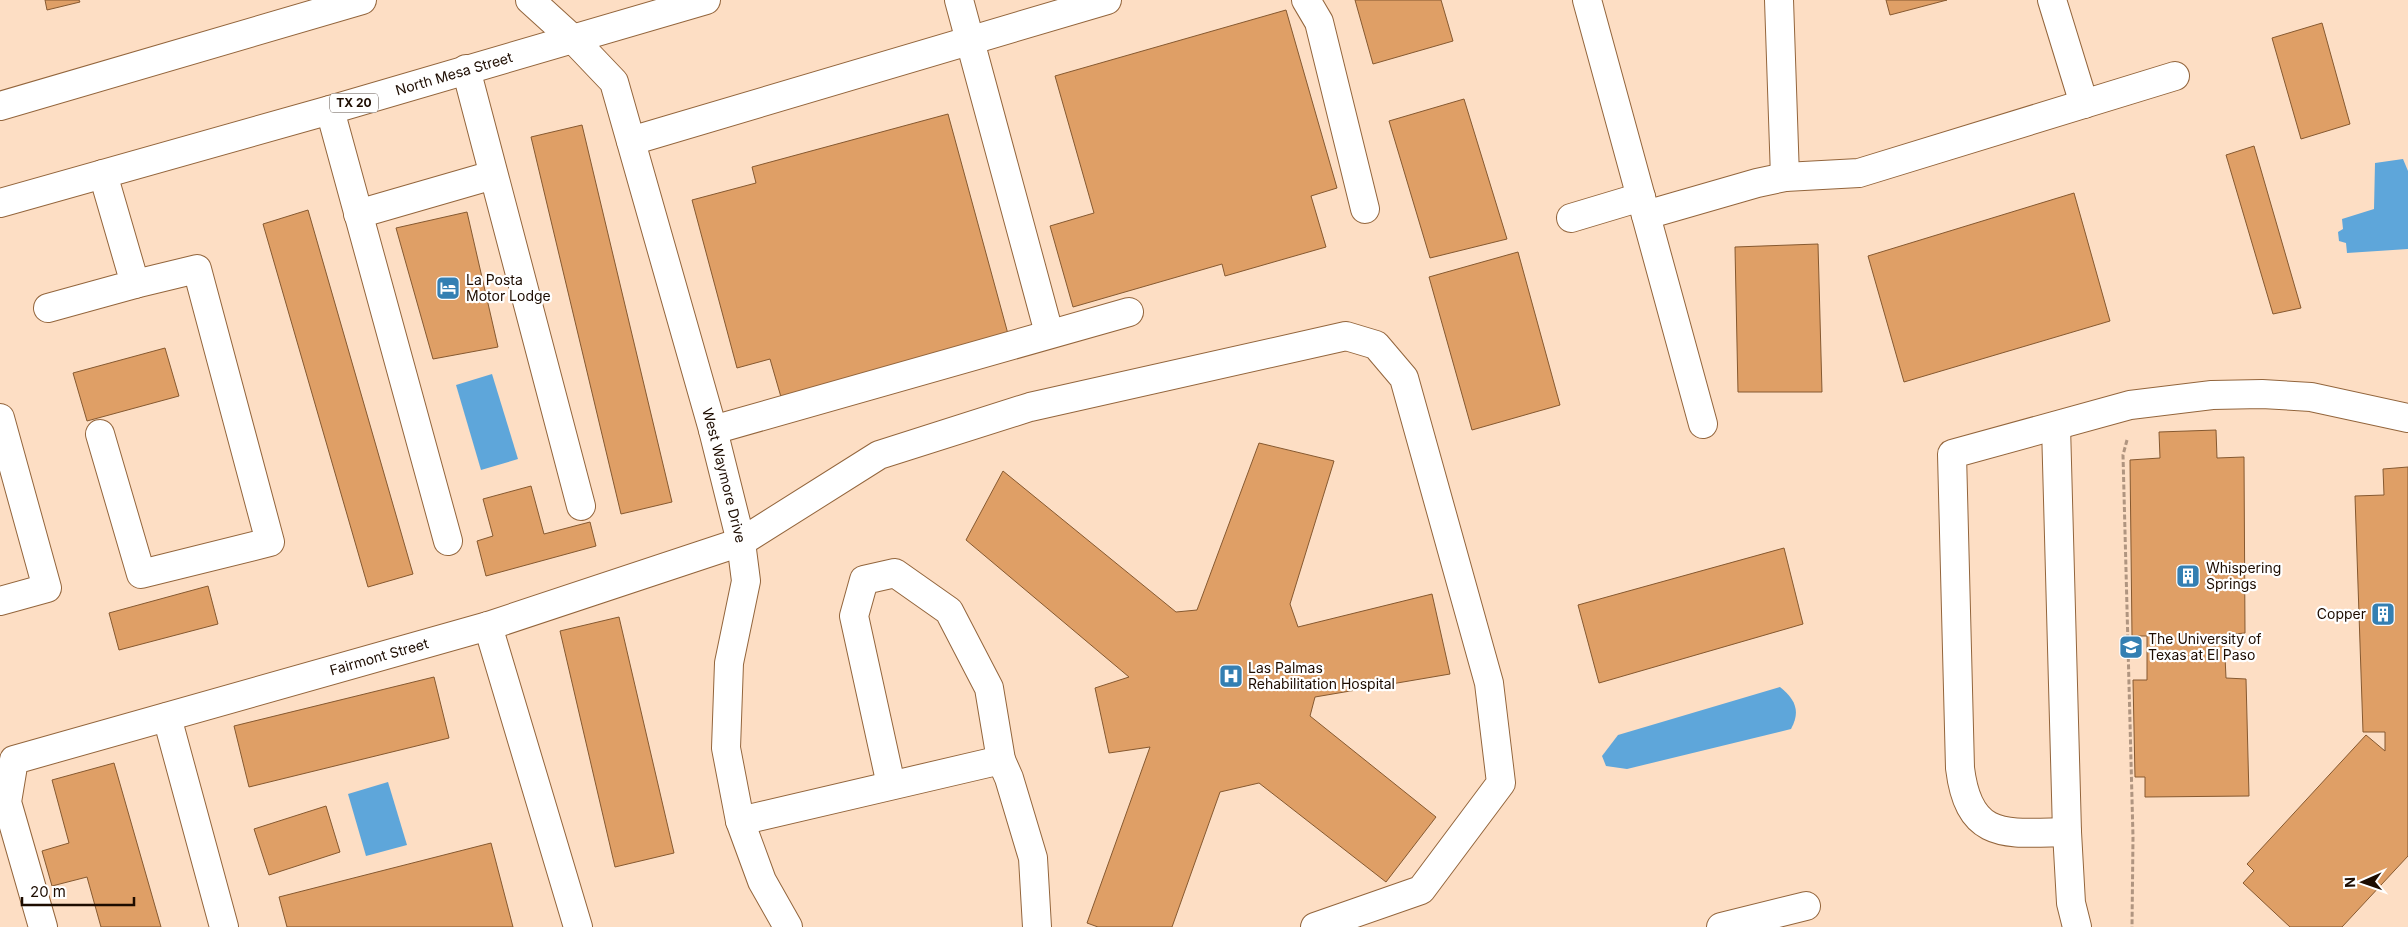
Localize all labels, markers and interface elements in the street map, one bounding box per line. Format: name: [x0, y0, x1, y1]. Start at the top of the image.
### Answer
street label: North Mesa Street: [393, 48, 515, 98]
road number: TX 20: [330, 94, 378, 112]
place label: La Posta Motor Lodge: [466, 271, 551, 304]
hotel icon: La Posta Motor Lodge: [435, 275, 461, 301]
street label: West Waymore Drive: [699, 406, 750, 544]
place label: Whispering Springs: [2206, 559, 2281, 592]
building icon: Whispering Springs: [2175, 563, 2201, 589]
building icon: Copper: [2370, 601, 2396, 627]
place label: Copper: [2317, 605, 2366, 622]
place label: The University of Texas at El Paso: [2148, 630, 2262, 663]
street label: Fairmont Street: [328, 634, 431, 678]
school or university icon: The University of Texas at El Paso: [2118, 634, 2144, 660]
place label: Las Palmas Rehabilitation Hospital: [1248, 659, 1395, 692]
hospital icon: Las Palmas Rehabilitation Hospital: [1218, 663, 1244, 689]
north arrow: [2338, 857, 2388, 907]
scale bar: [22, 874, 135, 906]
text: N: [2341, 877, 2358, 888]
text: 20 m: [30, 882, 66, 901]

